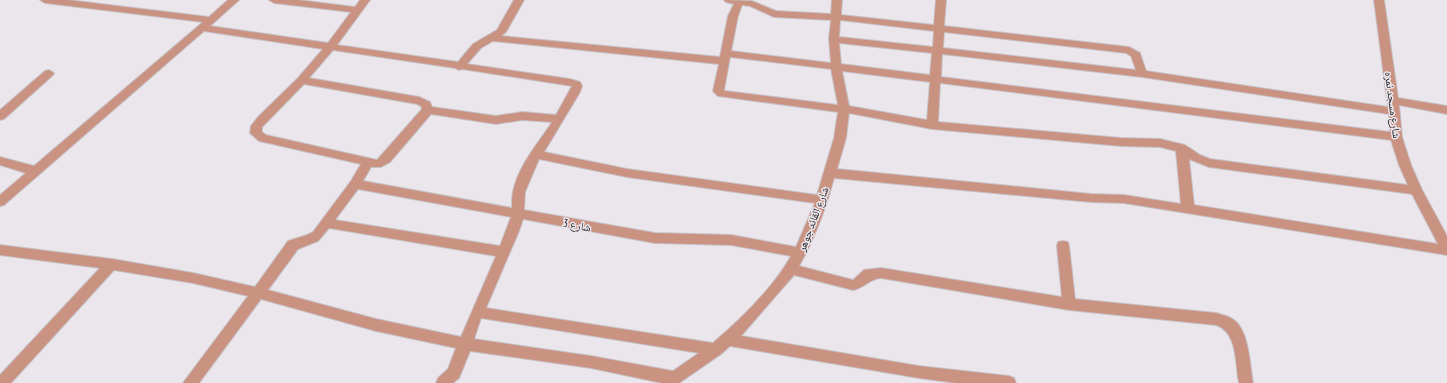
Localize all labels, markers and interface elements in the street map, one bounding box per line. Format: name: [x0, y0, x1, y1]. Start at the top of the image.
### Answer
street label: شارع مسجد نمره: [1382, 71, 1404, 139]
street label: شارع القائد جوهر: [794, 185, 832, 254]
street label: شارع 3: [562, 215, 592, 235]

